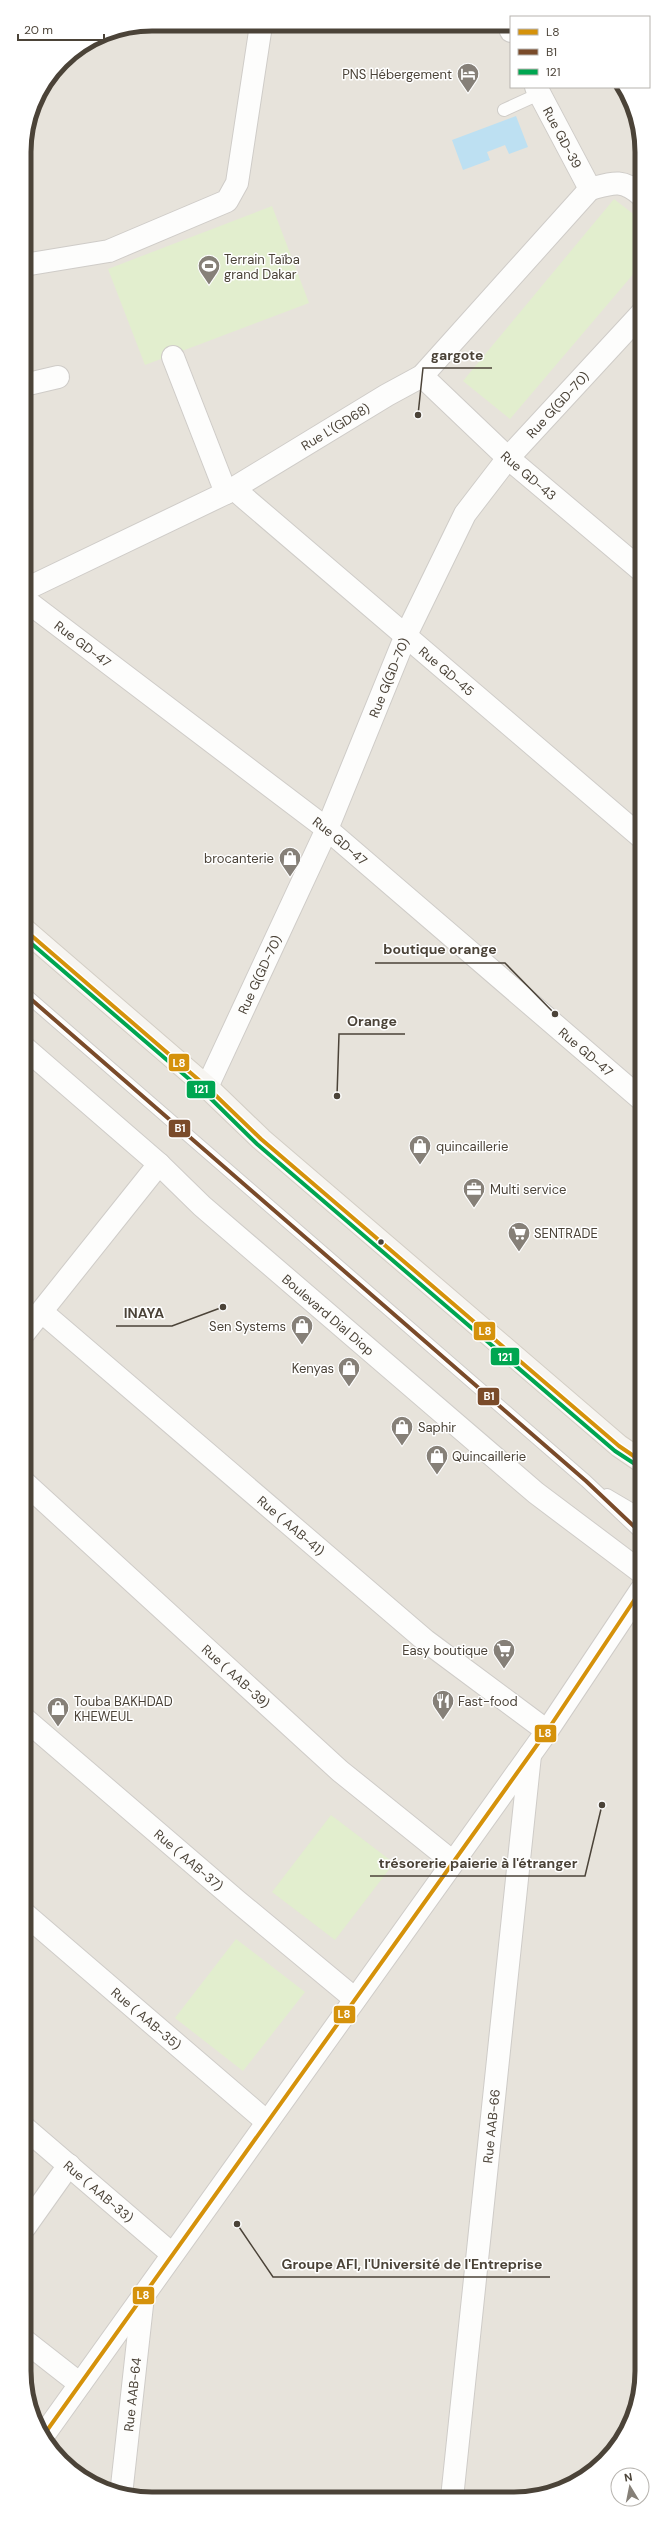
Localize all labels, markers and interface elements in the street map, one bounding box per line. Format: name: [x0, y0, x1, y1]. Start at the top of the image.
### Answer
scale bar: [18, 16, 104, 42]
legend: [510, 16, 650, 88]
text: 20 m: [24, 22, 53, 38]
text: L8: [546, 24, 560, 40]
text: B1: [546, 44, 557, 60]
hotel icon: PNS Hébergement: [455, 61, 481, 94]
text: 121: [546, 64, 560, 80]
place label: PNS Hébergement: [342, 66, 452, 83]
street label: Rue GD-39: [539, 104, 586, 171]
place label: Terrain Taïba grand Dakar: [224, 251, 300, 283]
sports icon: Terrain Taïba grand Dakar: [196, 253, 222, 286]
callout: gargote: [423, 342, 492, 368]
text: gargote: [431, 346, 483, 364]
street label: Rue G(GD-70): [522, 367, 593, 442]
street label: Rue L'(GD68): [298, 399, 373, 454]
street label: Rue GD-43: [497, 447, 560, 504]
street label: Rue GD-47: [51, 617, 115, 671]
street label: Rue G(GD-70): [365, 635, 413, 720]
street label: Rue GD-45: [416, 642, 478, 699]
street label: Rue GD-47: [309, 813, 371, 869]
shop icon: brocanterie: [277, 845, 303, 878]
place label: brocanterie: [204, 850, 274, 867]
street label: Rue G(GD-70): [234, 932, 285, 1017]
callout: boutique orange: [375, 937, 505, 963]
text: boutique orange: [383, 940, 497, 958]
callout: Orange: [339, 1008, 405, 1034]
text: Orange: [347, 1012, 397, 1030]
street label: Rue GD-47: [555, 1024, 617, 1080]
line badge: L8: [168, 1053, 190, 1072]
text: L8: [172, 1056, 186, 1070]
line badge: 121: [186, 1080, 216, 1099]
text: 121: [194, 1082, 208, 1096]
line badge: B1: [168, 1119, 191, 1138]
text: B1: [174, 1121, 186, 1135]
shop icon: quincaillerie: [407, 1133, 433, 1166]
place label: quincaillerie: [436, 1138, 508, 1155]
office icon: Multi service: [461, 1176, 487, 1209]
place label: Multi service: [490, 1181, 566, 1198]
supermarket icon: SENTRADE: [506, 1220, 532, 1253]
place label: SENTRADE: [534, 1225, 598, 1242]
unlabelled marker: [376, 1237, 386, 1247]
street label: Boulevard Dial Diop: [279, 1270, 378, 1359]
callout: INAYA: [116, 1300, 172, 1326]
text: INAYA: [124, 1304, 164, 1322]
shop icon: Sen Systems: [289, 1313, 315, 1346]
place label: Sen Systems: [209, 1318, 286, 1335]
line badge: L8: [473, 1321, 496, 1341]
text: L8: [478, 1324, 492, 1338]
line badge: 121: [490, 1347, 520, 1366]
text: 121: [498, 1350, 512, 1364]
shop icon: Kenyas: [336, 1355, 362, 1388]
place label: Kenyas: [292, 1360, 334, 1377]
line badge: B1: [477, 1387, 500, 1406]
text: B1: [483, 1389, 495, 1403]
shop icon: Saphir: [389, 1414, 415, 1447]
place label: Saphir: [418, 1419, 456, 1436]
shop icon: Quincaillerie: [424, 1443, 450, 1476]
place label: Quincaillerie: [452, 1448, 526, 1465]
street label: Rue ( AAB-41): [254, 1492, 328, 1559]
supermarket icon: Easy boutique: [491, 1637, 517, 1670]
street label: Rue ( AAB-39): [198, 1641, 274, 1712]
place label: Easy boutique: [402, 1642, 488, 1659]
restaurant icon: Fast-food: [430, 1688, 456, 1721]
place label: Touba BAKHDAD KHEWEUL: [74, 1693, 173, 1725]
place label: Fast-food: [458, 1693, 518, 1710]
shop icon: Touba BAKHDAD KHEWEUL: [45, 1695, 71, 1728]
line badge: L8: [534, 1724, 557, 1743]
text: L8: [538, 1726, 552, 1740]
street label: Rue ( AAB-37): [151, 1825, 227, 1894]
callout: trésorerie paierie à l'étranger: [370, 1850, 585, 1876]
text: trésorerie paierie à l'étranger: [379, 1854, 578, 1872]
street label: Rue ( AAB-35): [108, 1983, 185, 2053]
line badge: L8: [333, 2005, 356, 2024]
text: L8: [337, 2007, 351, 2021]
street label: Rue AAB-66: [479, 2088, 503, 2164]
street label: Rue ( AAB-33): [60, 2156, 137, 2226]
callout: Groupe AFI, l'Université de l'Entreprise: [273, 2251, 550, 2277]
text: Groupe AFI, l'Université de l'Entreprise: [282, 2255, 542, 2273]
line badge: L8: [132, 2286, 155, 2305]
text: L8: [136, 2288, 150, 2302]
street label: Rue AAB-64: [120, 2357, 145, 2432]
north arrow: [610, 2467, 650, 2507]
text: N: [623, 2470, 633, 2485]

